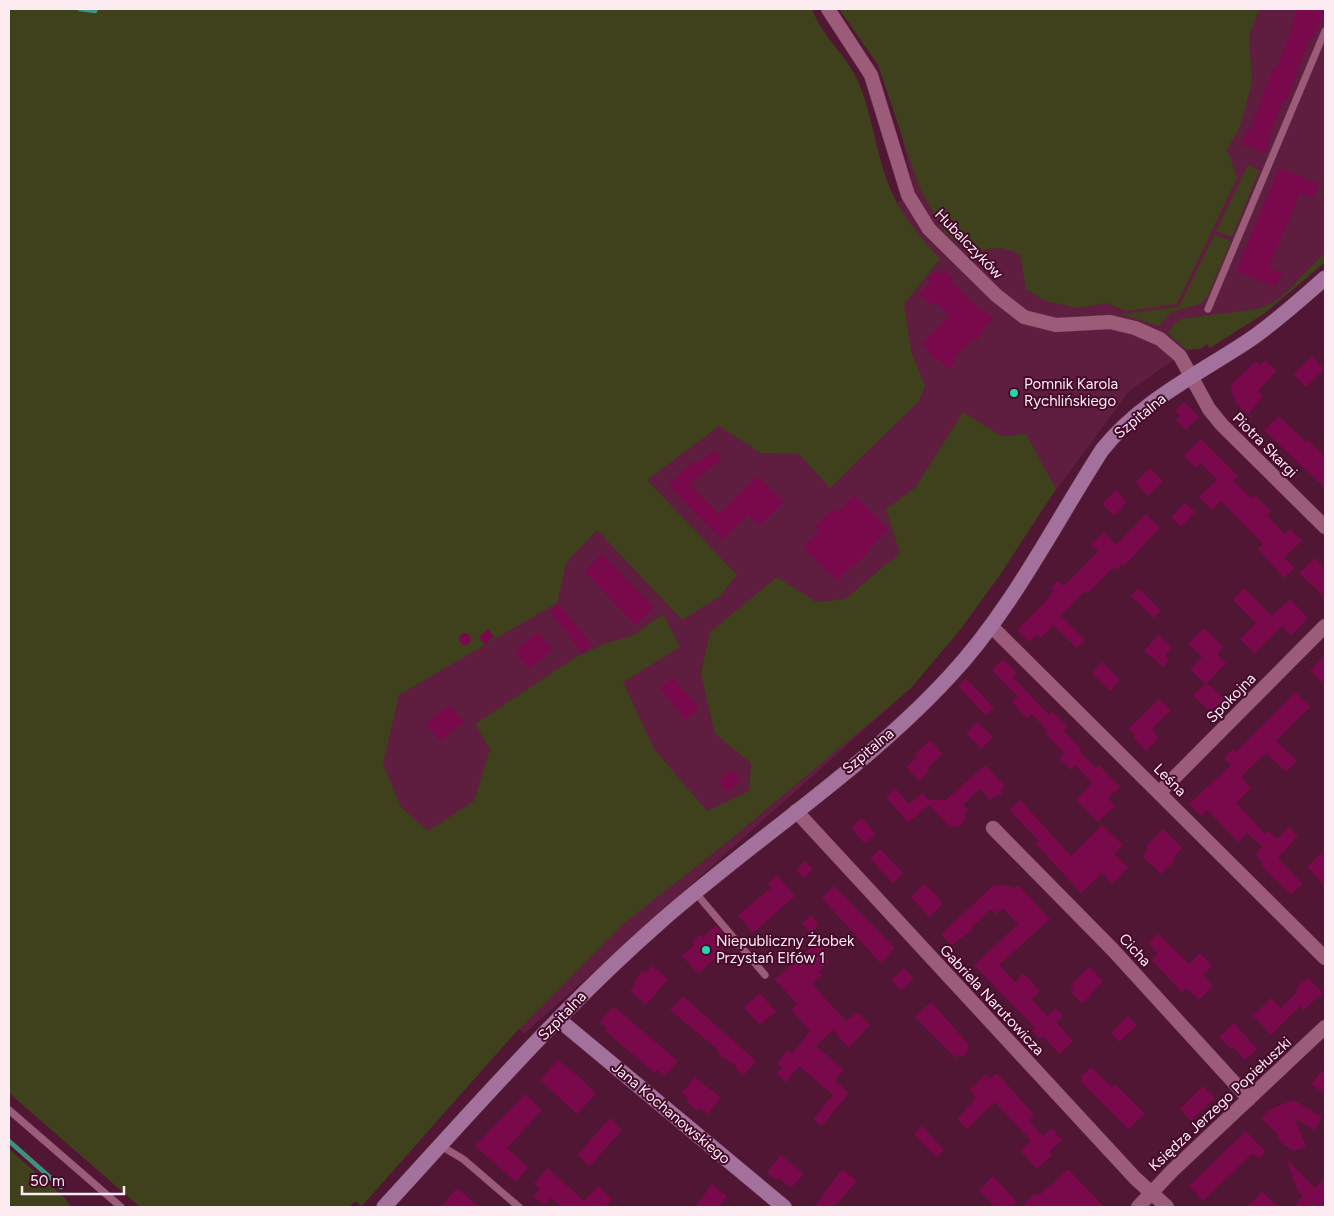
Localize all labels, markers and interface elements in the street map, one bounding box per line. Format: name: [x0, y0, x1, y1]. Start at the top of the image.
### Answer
street label: Hubalczyków: [931, 205, 1007, 283]
place label: Pomnik Karola Rychlińskiego: [1024, 375, 1118, 410]
marker: Pomnik Karola Rychlińskiego: [1008, 387, 1020, 399]
street label: Szpitalna: [1110, 390, 1170, 442]
street label: Piotra Skargi: [1229, 409, 1301, 481]
street label: Spokojna: [1202, 669, 1260, 727]
street label: Szpitalna: [839, 724, 897, 778]
street label: Leśna: [1150, 760, 1190, 800]
street label: Cicha: [1115, 930, 1155, 970]
place label: Niepubliczny Żłobek Przystań Elfów 1: [716, 932, 855, 967]
street label: Gabriela Narutowicza: [936, 941, 1048, 1059]
marker: Niepubliczny Żłobek Przystań Elfów 1: [700, 944, 712, 956]
street label: Szpitalna: [534, 988, 590, 1044]
street label: Księdza Jerzego Popiełuszki: [1145, 1033, 1295, 1175]
street label: Jana Kochanowskiego: [608, 1058, 734, 1168]
scale bar: [22, 1164, 125, 1196]
text: 50 m: [30, 1172, 65, 1190]

